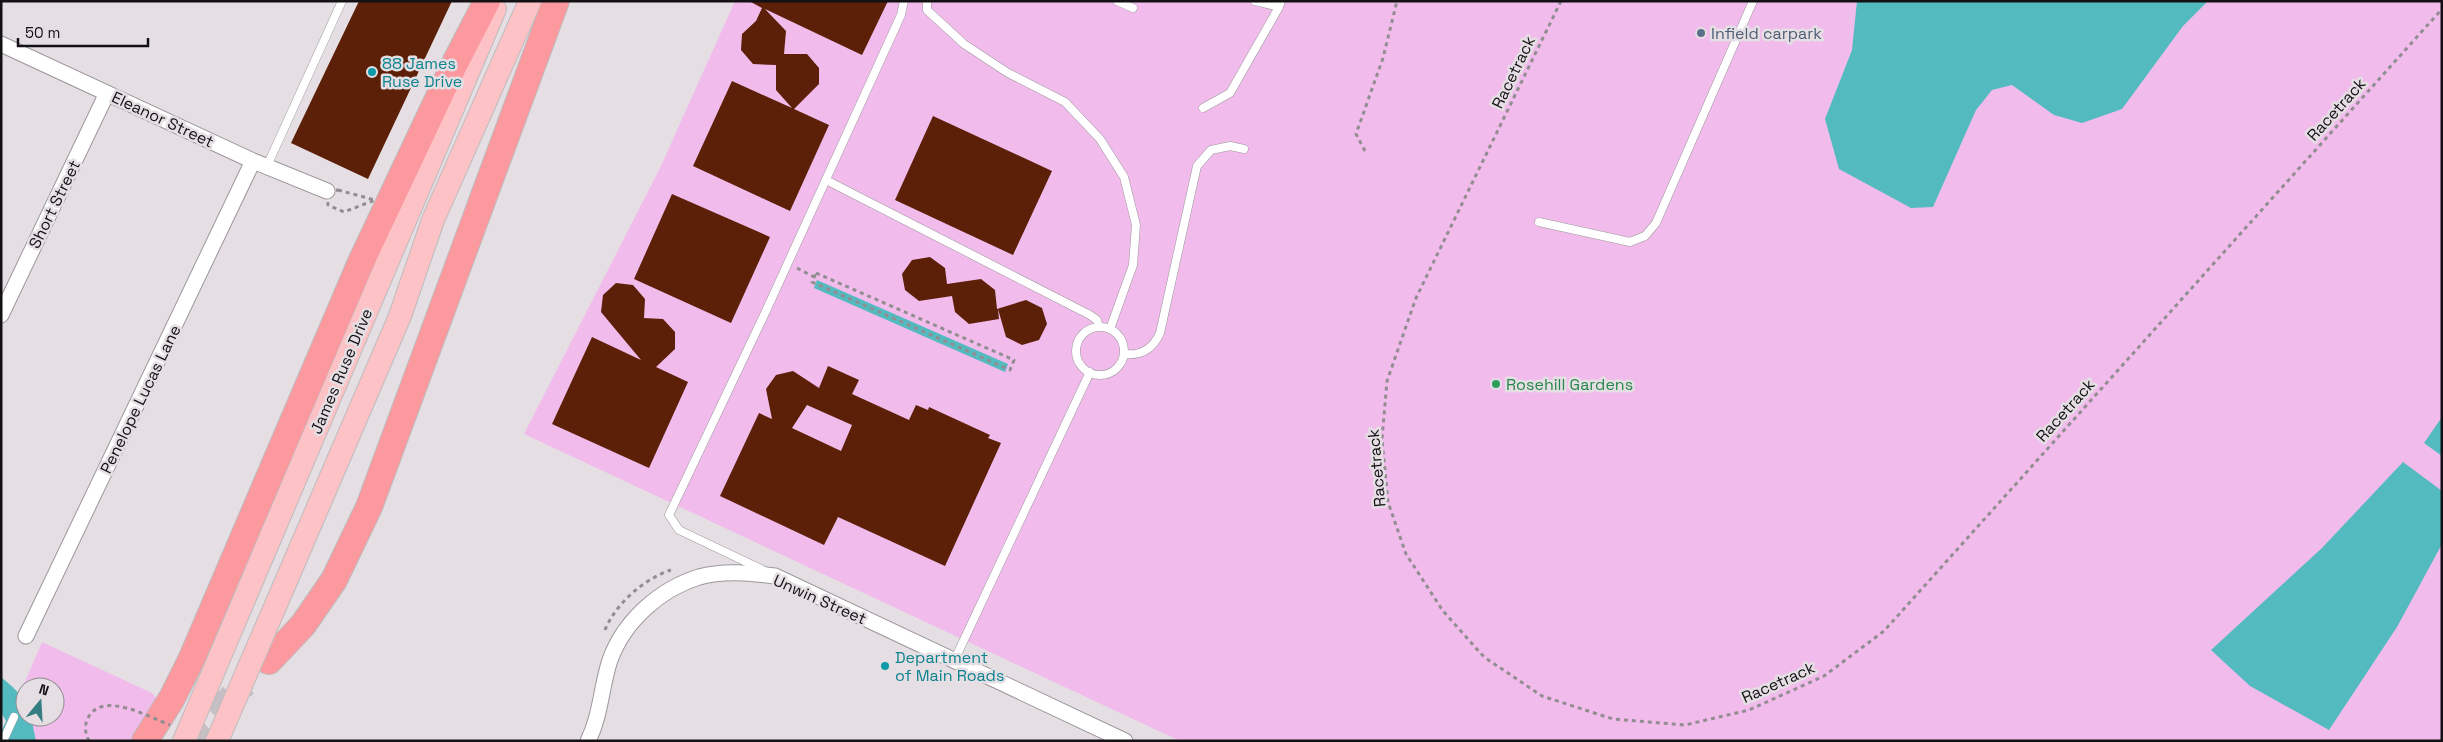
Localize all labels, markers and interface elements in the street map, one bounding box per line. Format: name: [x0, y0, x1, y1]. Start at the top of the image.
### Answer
scale bar: [18, 15, 148, 47]
text: 50 m: [25, 23, 60, 42]
place label: Infield carpark: [1711, 23, 1822, 44]
marker: Infield carpark: [1695, 27, 1707, 39]
street label: Racetrack: [1487, 32, 1540, 112]
place label: 88 James Ruse Drive: [382, 53, 462, 92]
marker: 88 James Ruse Drive: [366, 66, 378, 78]
street label: Racetrack: [2302, 73, 2371, 145]
street label: Eleanor Street: [108, 87, 217, 152]
street label: Short Street: [24, 157, 85, 252]
street label: James Ruse Drive: [306, 305, 377, 437]
street label: Penelope Lucas Lane: [95, 321, 186, 477]
place label: Rosehill Gardens: [1506, 374, 1633, 395]
street label: Racetrack: [2031, 374, 2100, 446]
marker: Rosehill Gardens: [1490, 378, 1502, 390]
street label: Racetrack: [1363, 428, 1390, 508]
street label: Unwin Street: [770, 570, 870, 629]
place label: Department of Main Roads: [895, 647, 1004, 686]
street label: Racetrack: [1738, 657, 1818, 708]
marker: Department of Main Roads: [879, 660, 891, 672]
north arrow: [15, 677, 65, 727]
text: N: [37, 680, 51, 700]

